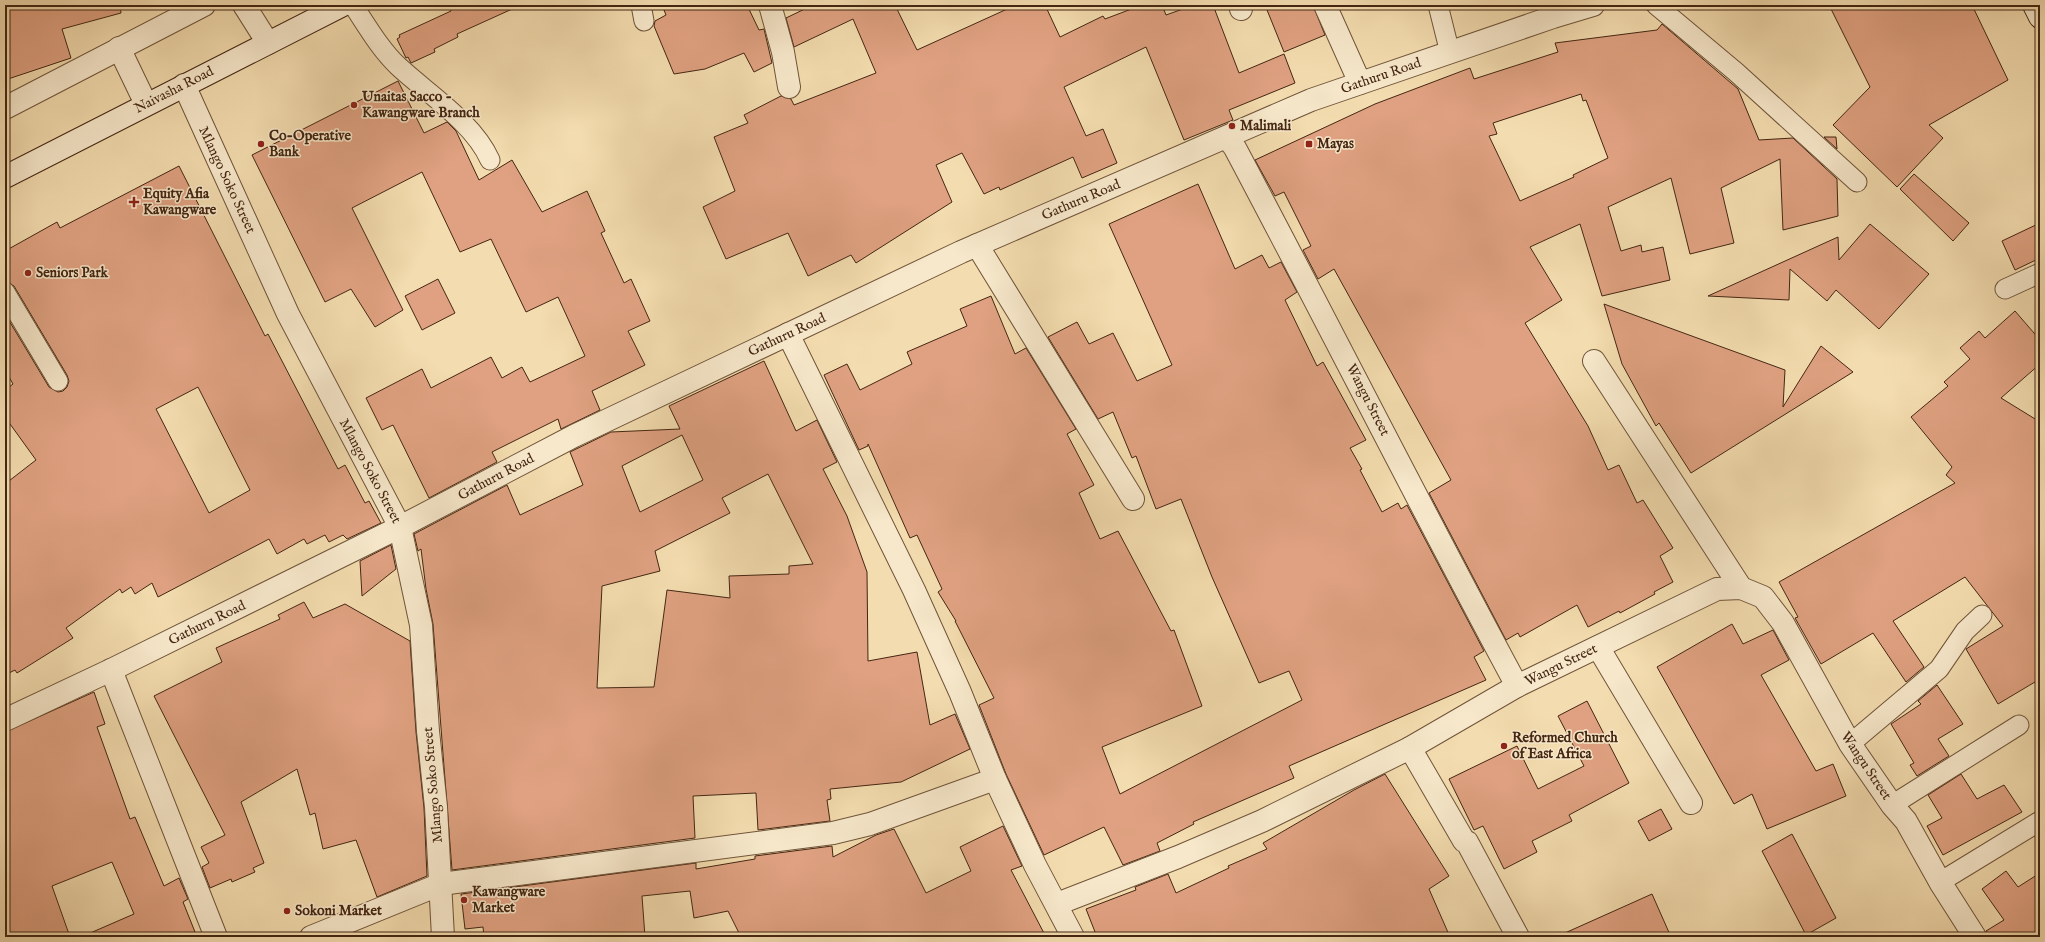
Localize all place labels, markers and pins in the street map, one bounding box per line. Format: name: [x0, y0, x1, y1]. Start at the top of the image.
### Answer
place label: Unaitas Sacco - Kawangware Branch: [361, 88, 480, 122]
marker: Unaitas Sacco - Kawangware Branch: [349, 100, 359, 110]
place label: Malimali: [1240, 117, 1291, 135]
marker: Malimali: [1227, 121, 1237, 131]
place label: Co-Operative Bank: [269, 127, 351, 161]
place label: Mayas: [1317, 135, 1354, 153]
marker: Co-Operative Bank: [256, 139, 266, 149]
marker: Mayas: [1304, 139, 1314, 149]
place label: Equity Afia Kawangware: [143, 185, 217, 219]
marker: Equity Afia Kawangware: [128, 196, 140, 208]
place label: Seniors Park: [36, 264, 108, 282]
marker: Seniors Park: [23, 268, 33, 278]
place label: Reformed Church of East Africa: [1512, 729, 1618, 763]
marker: Reformed Church of East Africa: [1499, 741, 1509, 751]
place label: Kawangware Market: [472, 883, 546, 917]
marker: Kawangware Market: [459, 895, 469, 905]
place label: Sokoni Market: [295, 902, 382, 920]
marker: Sokoni Market: [282, 906, 292, 916]

